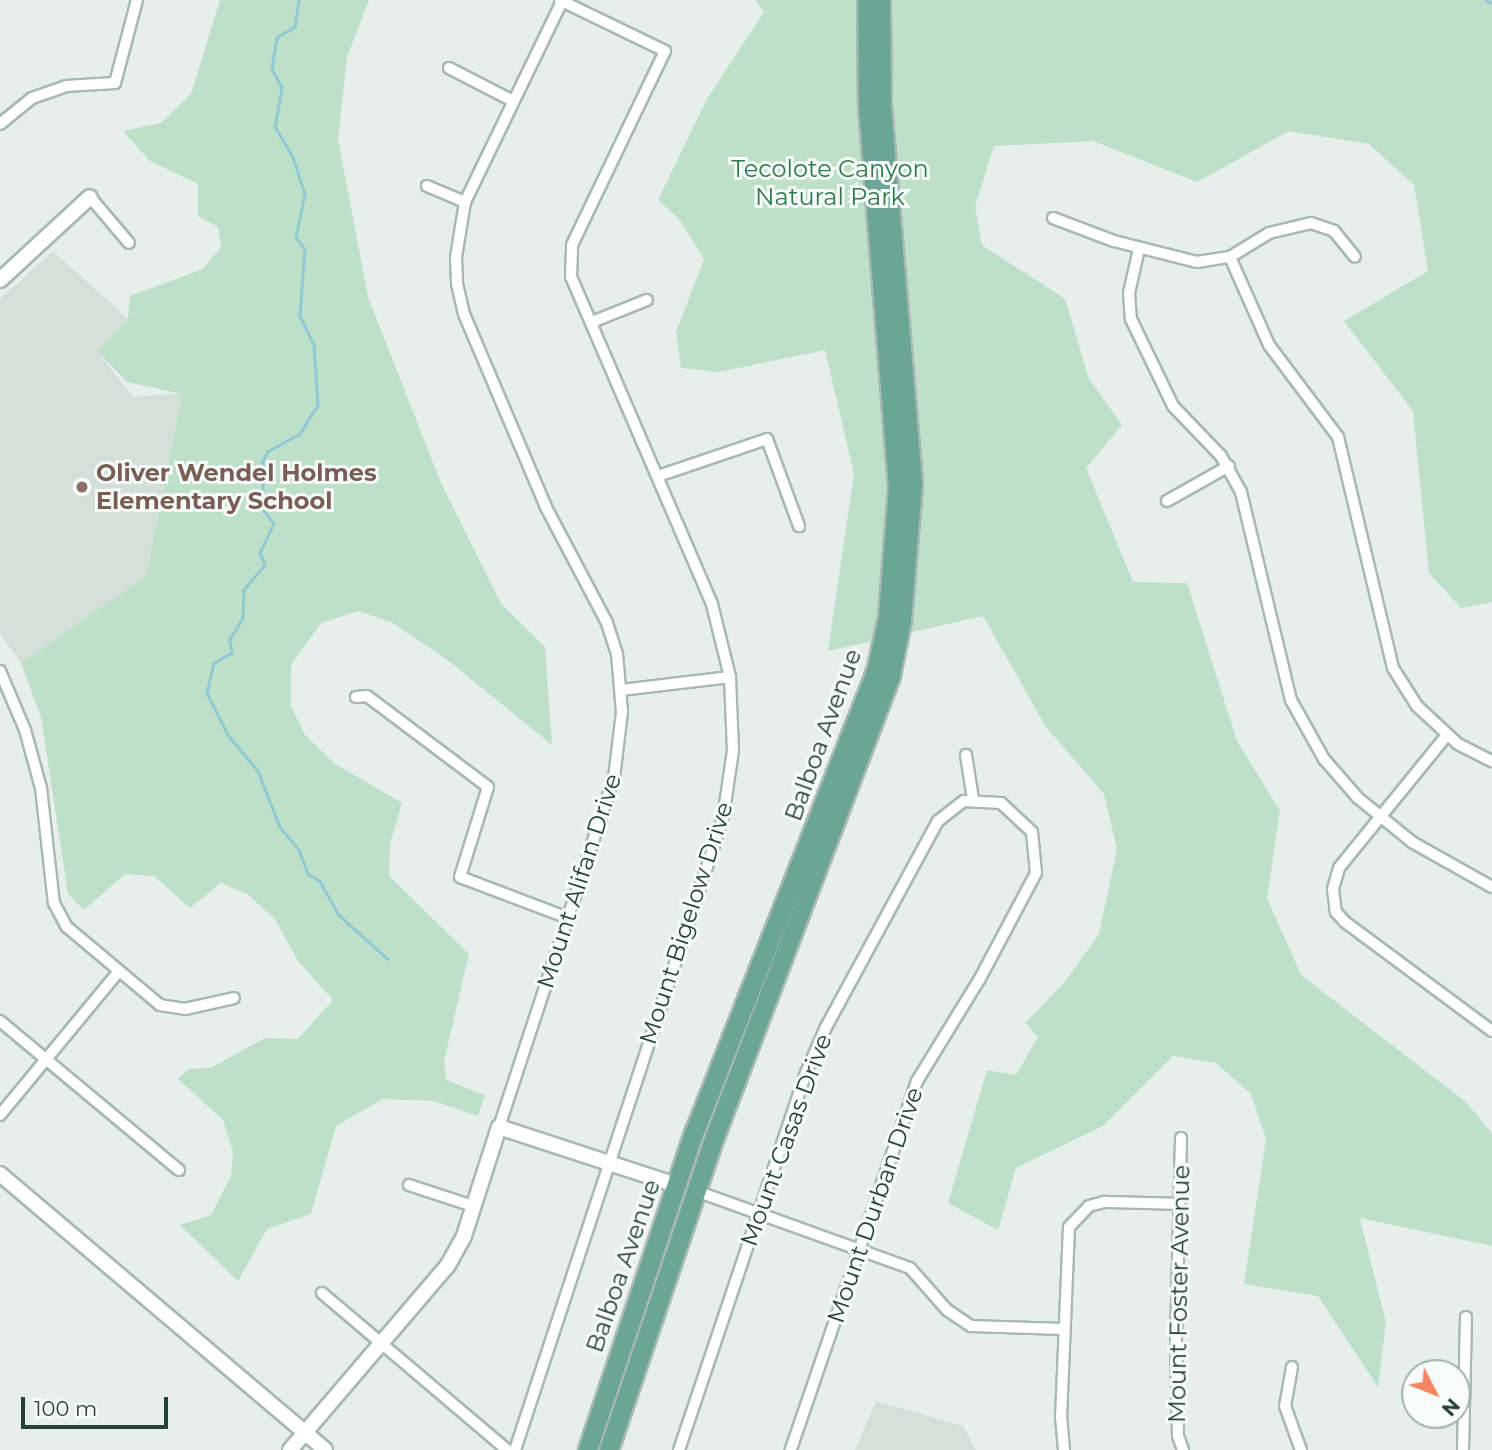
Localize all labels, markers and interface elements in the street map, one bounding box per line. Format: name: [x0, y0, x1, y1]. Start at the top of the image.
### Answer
park label: Tecolote Canyon Natural Park: [731, 155, 929, 211]
place label: Oliver Wendel Holmes Elementary School: [96, 459, 377, 515]
marker: Oliver Wendel Holmes Elementary School: [74, 479, 90, 495]
street label: Balboa Avenue: [779, 645, 867, 825]
street label: Mount Alifan Drive: [531, 770, 627, 992]
street label: Mount Bigelow Drive: [633, 798, 739, 1048]
street label: Mount Casas Drive: [734, 1030, 838, 1250]
street label: Mount Durban Drive: [821, 1083, 929, 1327]
street label: Mount Foster Avenue: [1162, 1165, 1196, 1423]
street label: Balboa Avenue: [580, 1176, 666, 1356]
north arrow: [1401, 1359, 1471, 1429]
scale bar: [24, 1384, 172, 1428]
text: N: [1437, 1394, 1464, 1420]
text: 100 m: [34, 1396, 97, 1421]

